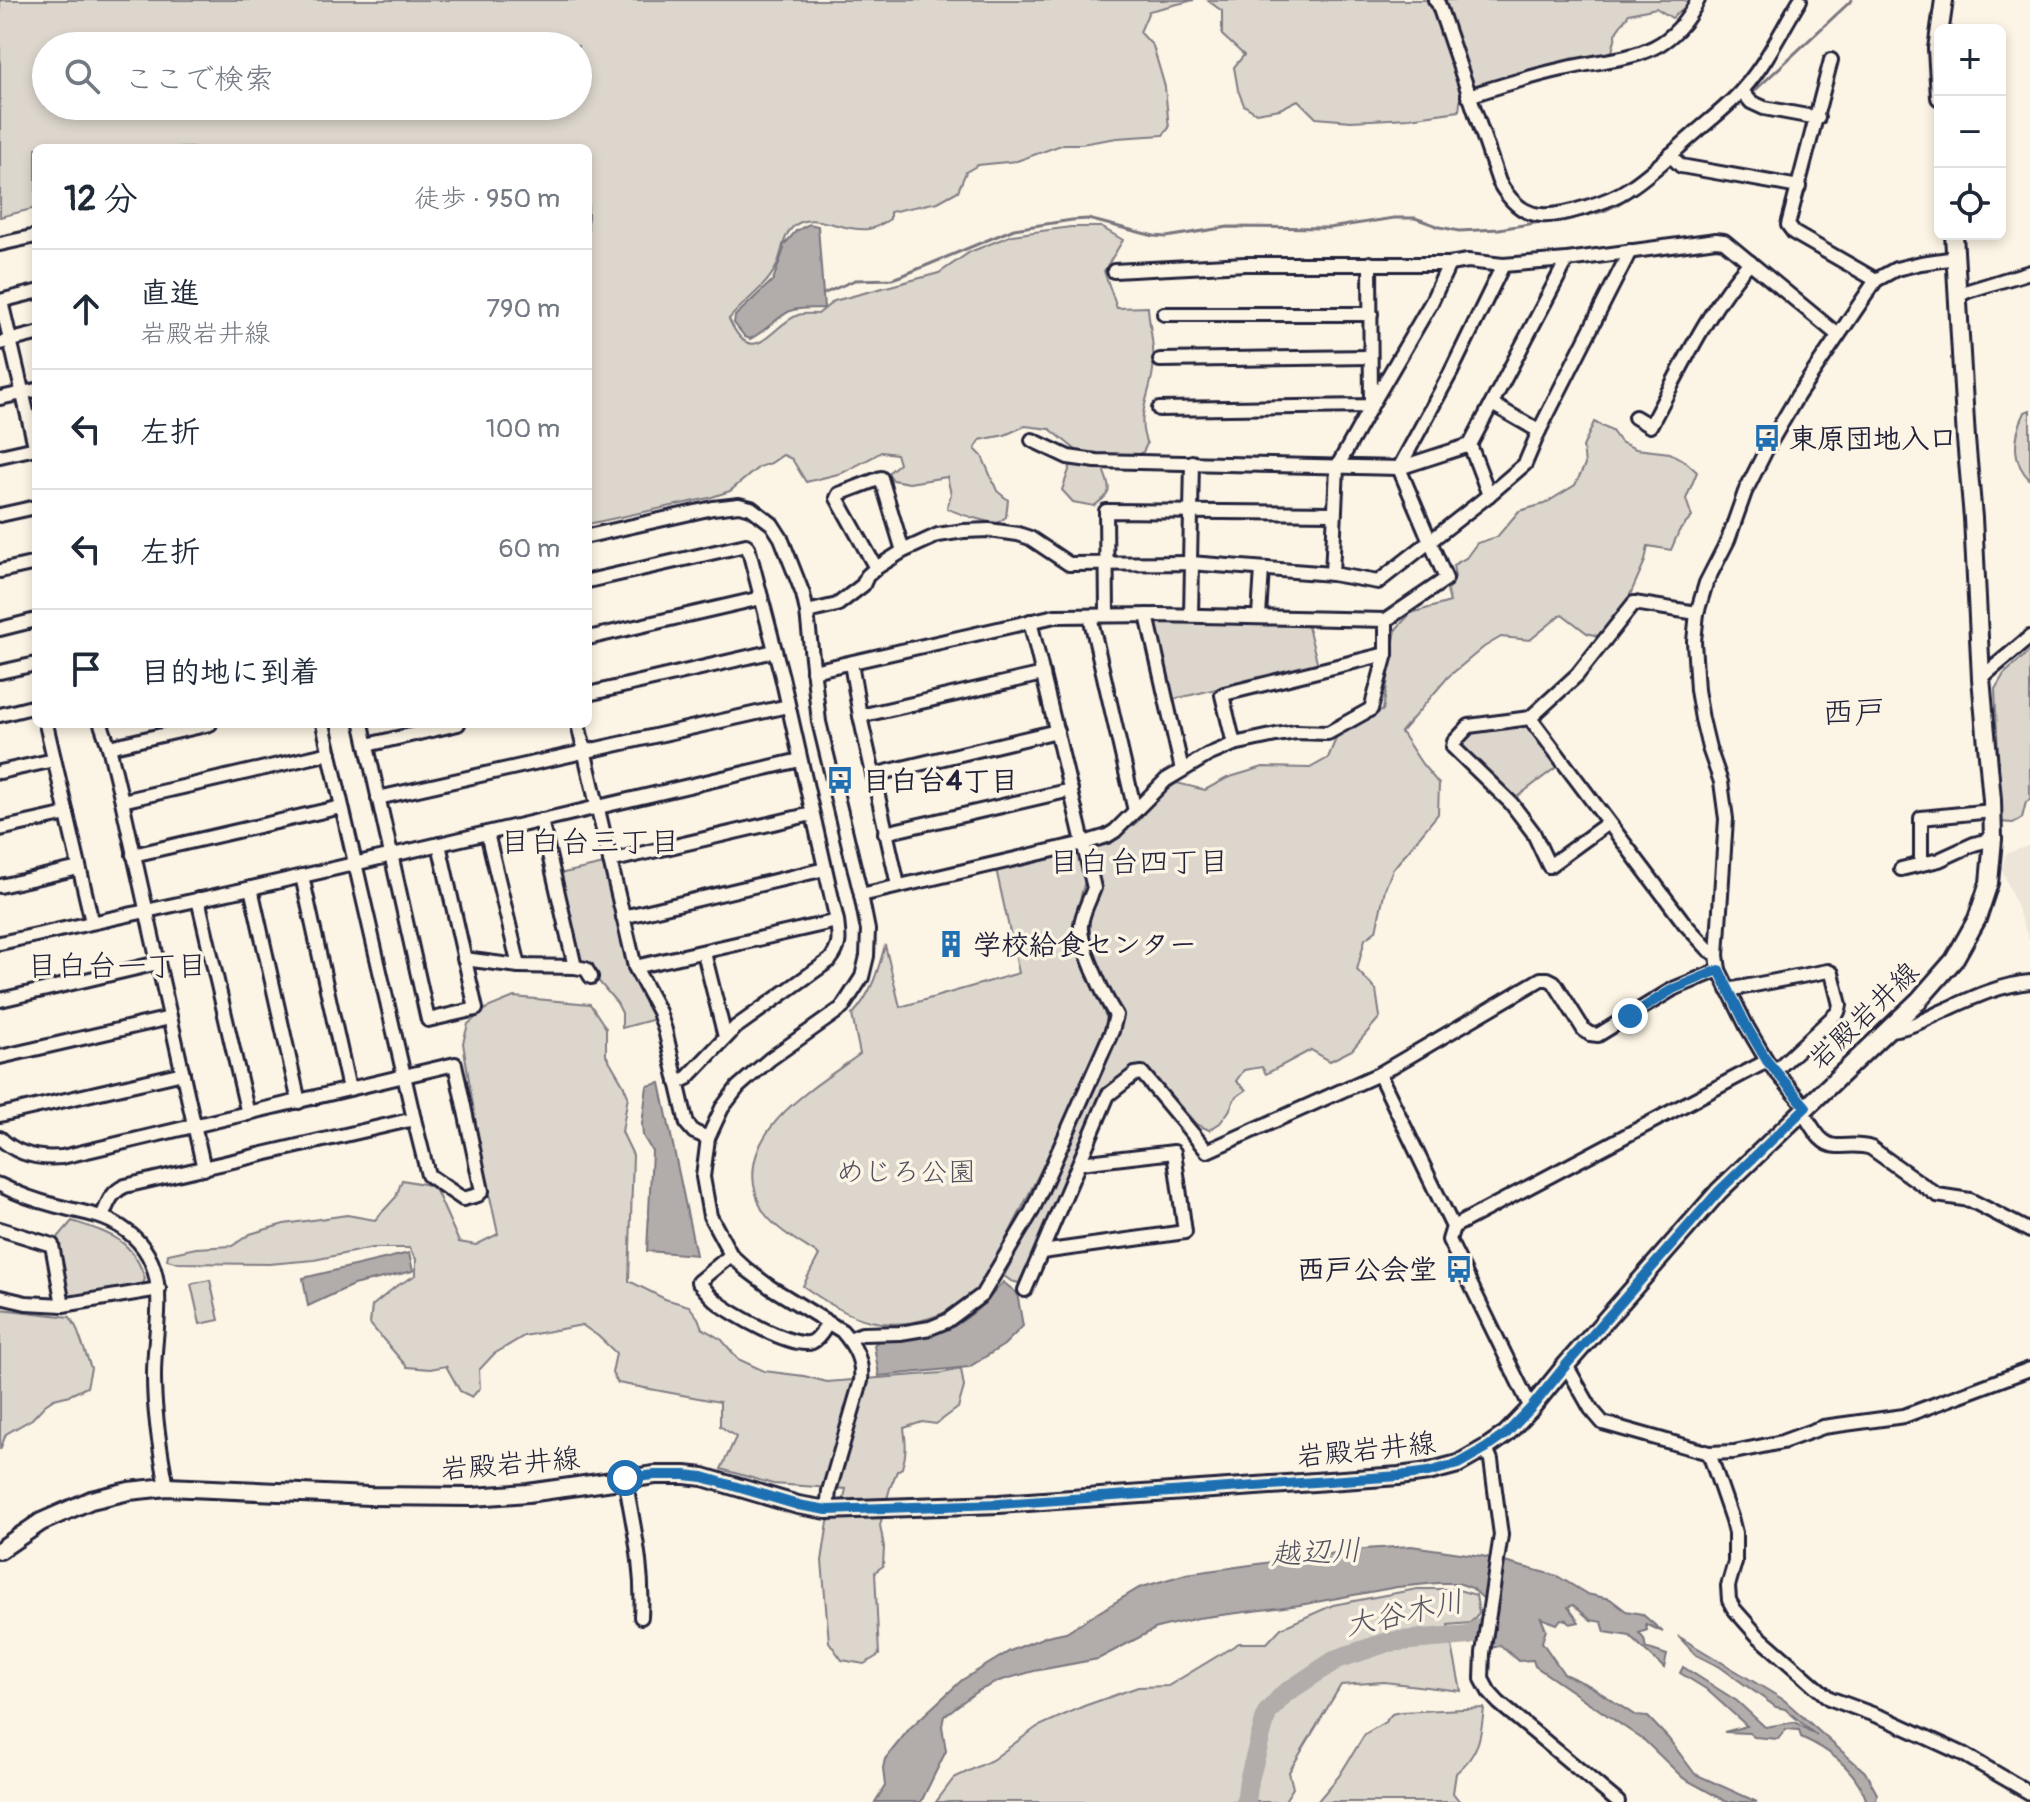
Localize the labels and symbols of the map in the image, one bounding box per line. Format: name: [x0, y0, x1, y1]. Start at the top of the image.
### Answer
place label: 東原団地入口: [1789, 422, 1957, 457]
bus stop icon: 東原団地入口: [1752, 423, 1782, 453]
district label: 西戸: [1822, 693, 1886, 733]
place label: 目白台4丁目: [862, 764, 1018, 799]
bus stop icon: 目白台4丁目: [825, 765, 855, 795]
district label: 目白台三丁目: [500, 824, 680, 861]
district label: 目白台四丁目: [1049, 844, 1229, 881]
place label: 学校給食センター: [973, 928, 1197, 963]
building icon: 学校給食センター: [936, 929, 966, 959]
district label: 目白台一丁目: [27, 948, 207, 985]
street label: 岩殿岩井線: [1802, 955, 1927, 1077]
route end: [1612, 998, 1648, 1034]
park label: めじろ公園: [836, 1155, 976, 1190]
place label: 西戸公会堂: [1297, 1253, 1437, 1288]
bus stop icon: 西戸公会堂: [1444, 1254, 1474, 1284]
street label: 岩殿岩井線: [1295, 1426, 1438, 1475]
street label: 岩殿岩井線: [439, 1441, 581, 1488]
route start: [607, 1460, 643, 1496]
water label: 越辺川: [1269, 1532, 1362, 1573]
water label: 大谷木川: [1342, 1583, 1467, 1644]

